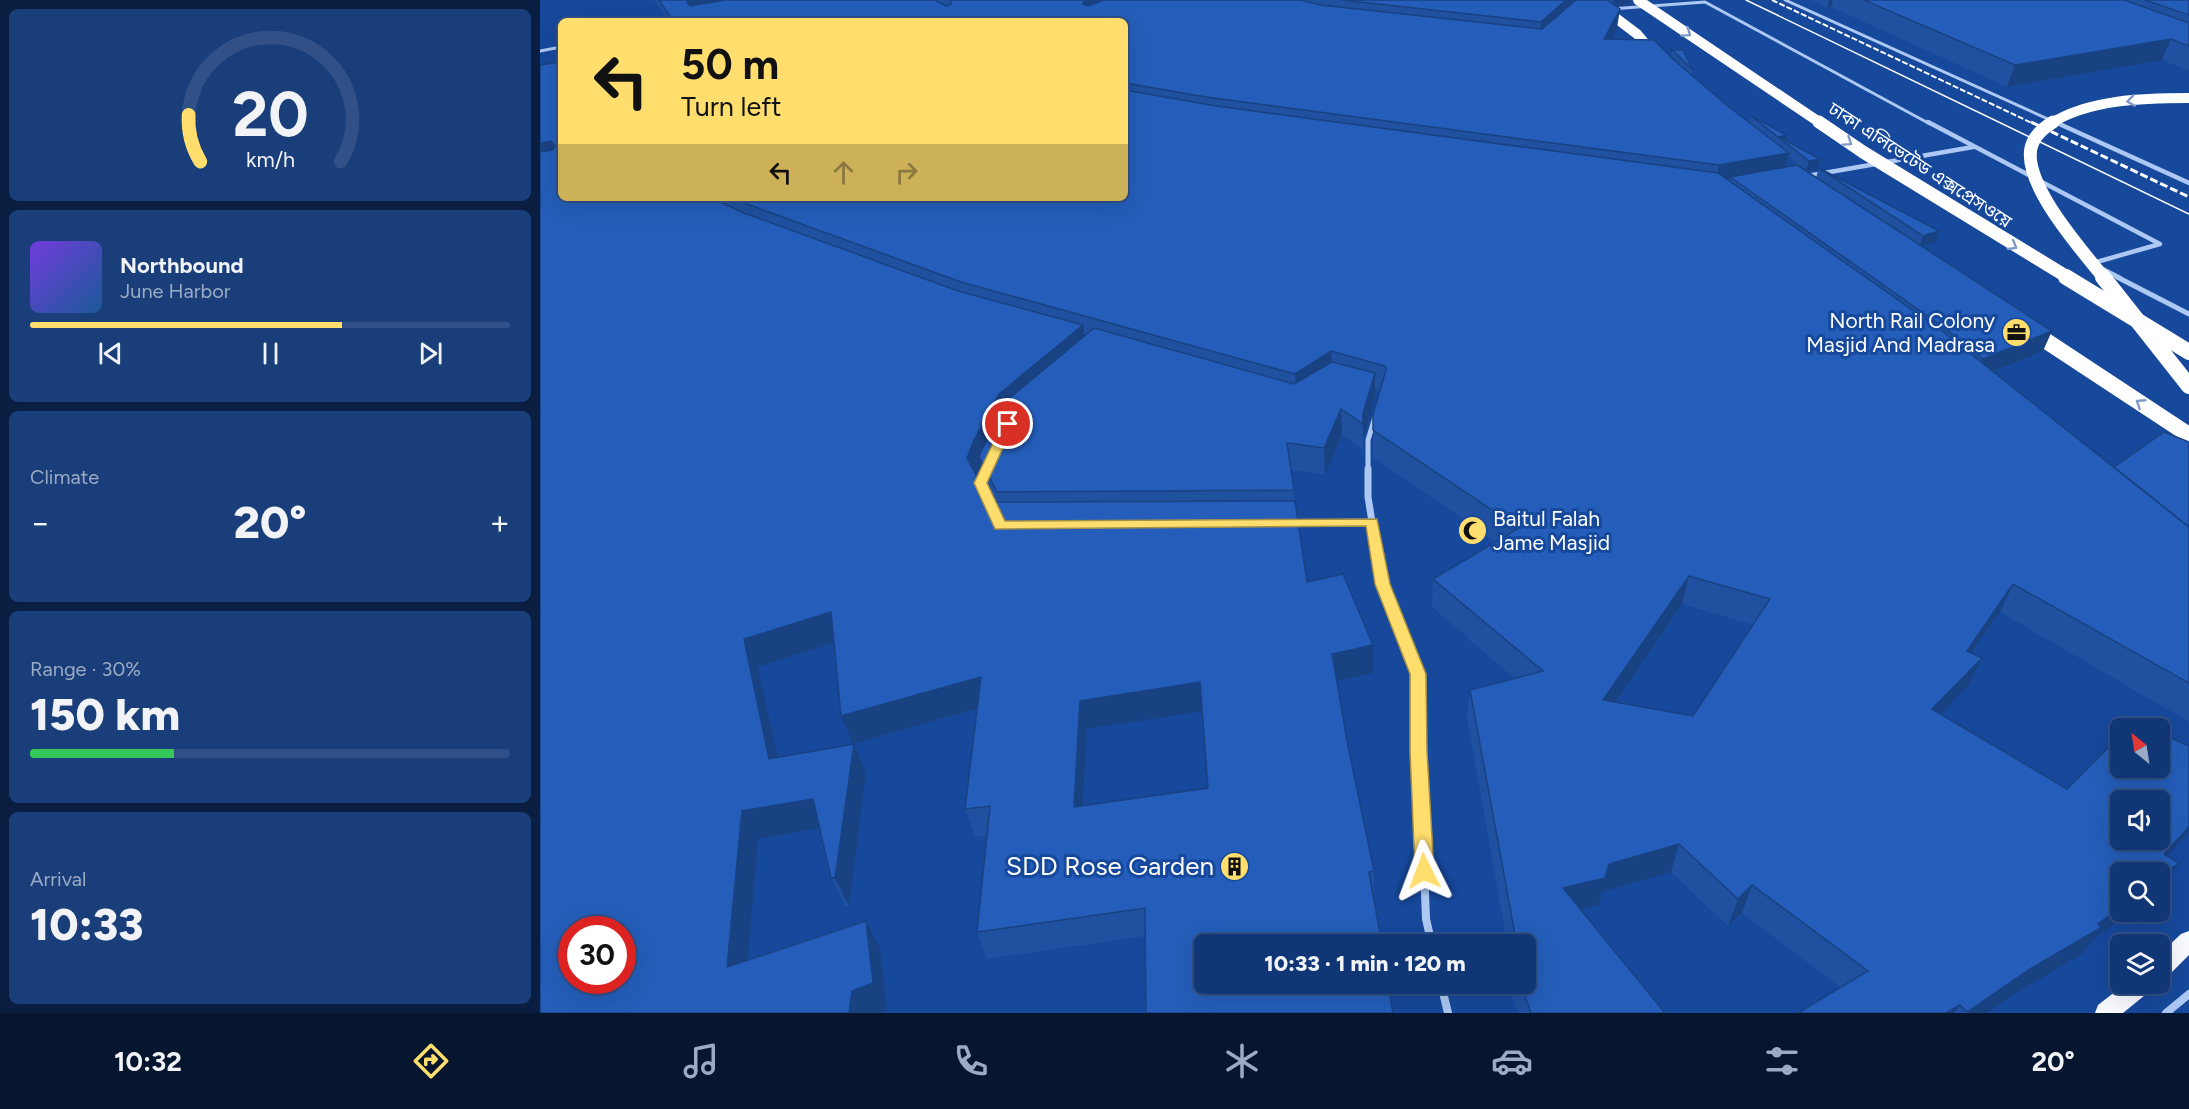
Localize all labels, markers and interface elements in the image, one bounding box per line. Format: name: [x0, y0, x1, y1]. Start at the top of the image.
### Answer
one-way arrow: [1680, 26, 1691, 37]
text: 50 m: [681, 39, 779, 90]
icon: left: [582, 42, 660, 120]
text: 20: [232, 77, 308, 152]
text: Turn left: [681, 90, 781, 123]
one-way arrow: [2126, 94, 2135, 106]
street label: ঢাকা এলিভেটেড এক্সপ্রেসওয়ে: [1823, 97, 2016, 233]
one-way arrow: [1842, 135, 1853, 146]
text: km/h: [246, 147, 294, 172]
icon: left: [764, 156, 797, 189]
icon: ahead: [827, 156, 860, 189]
icon: right: [890, 156, 923, 189]
one-way arrow: [2007, 238, 2017, 250]
text: Northbound: [120, 252, 244, 279]
text: June Harbor: [120, 279, 231, 303]
place label: North Rail Colony Masjid And Madrasa: [1806, 308, 1995, 357]
office icon: North Rail Colony Masjid And Madrasa: [2000, 317, 2032, 349]
icon: previous: [94, 337, 127, 370]
icon: pause: [254, 337, 287, 370]
icon: next: [414, 337, 447, 370]
pin: [982, 398, 1033, 449]
one-way arrow: [2136, 399, 2147, 410]
icon: arrive: [991, 407, 1024, 440]
text: Climate: [30, 465, 99, 489]
text: 20°: [233, 495, 307, 549]
text: −: [30, 503, 51, 542]
text: +: [489, 503, 510, 542]
place label: Baitul Falah Jame Masjid: [1493, 506, 1610, 555]
mosque icon: Baitul Falah Jame Masjid: [1456, 515, 1488, 547]
text: Range · 30%: [30, 657, 141, 681]
text: 150 km: [30, 687, 180, 741]
north arrow: [2110, 718, 2170, 778]
map controls: [2110, 718, 2170, 994]
button: sound: [2110, 790, 2170, 850]
position arrow: [1392, 839, 1456, 903]
place label: SDD Rose Garden: [1006, 850, 1214, 882]
building icon: SDD Rose Garden: [1219, 850, 1251, 882]
button: search: [2110, 862, 2170, 922]
text: Arrival: [30, 867, 86, 891]
text: 10:33: [30, 897, 144, 951]
speed limit sign: 30: [558, 916, 636, 994]
button: layers: [2110, 934, 2170, 994]
text: 10:33 · 1 min · 120 m: [1264, 950, 1466, 977]
icon: directions: [410, 1040, 452, 1082]
icon: music: [680, 1040, 722, 1082]
icon: phone: [950, 1040, 992, 1082]
icon: climate: [1221, 1040, 1263, 1082]
icon: car: [1491, 1040, 1533, 1082]
icon: filters: [1761, 1040, 1803, 1082]
text: 10:32: [114, 1045, 182, 1078]
text: 20°: [2031, 1045, 2075, 1078]

